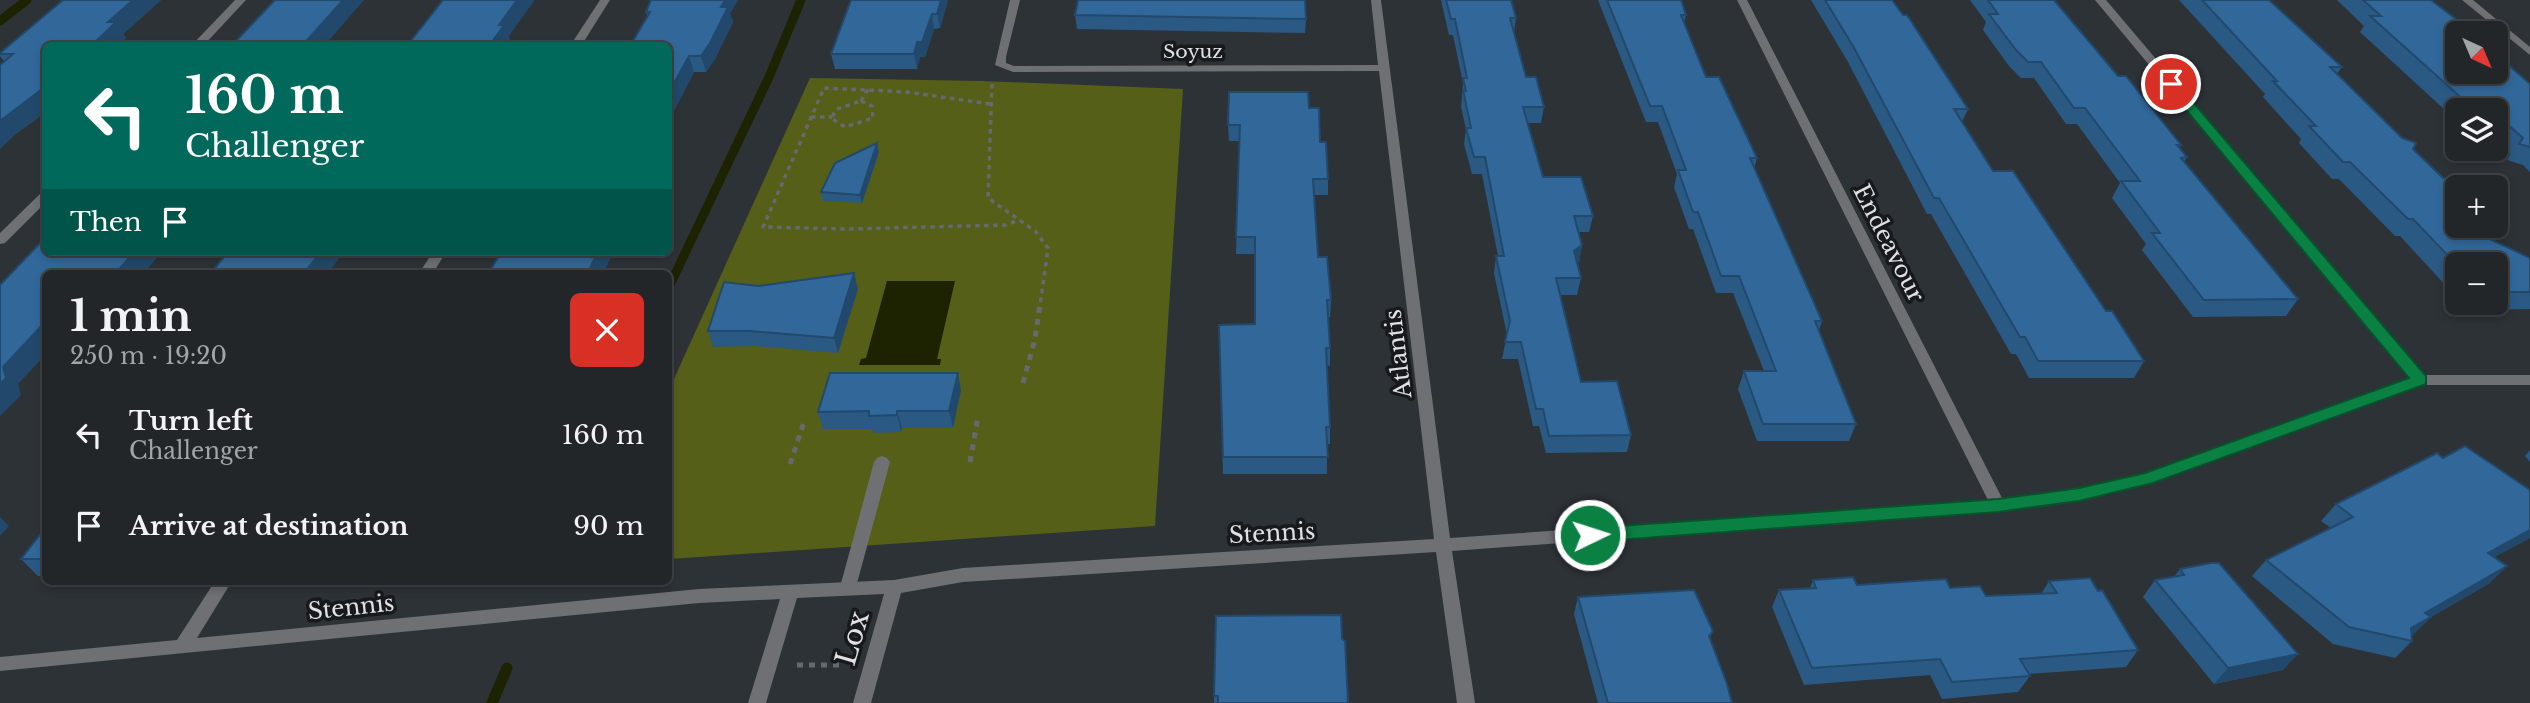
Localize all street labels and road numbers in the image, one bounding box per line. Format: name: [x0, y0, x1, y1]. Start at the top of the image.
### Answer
street label: Soyuz: [1163, 40, 1223, 63]
street label: Endeavour: [1847, 179, 1931, 307]
street label: Atlantis: [1379, 308, 1417, 401]
street label: Stennis: [1228, 517, 1316, 549]
street label: Stennis: [306, 589, 396, 625]
street label: Lox: [828, 607, 877, 669]

